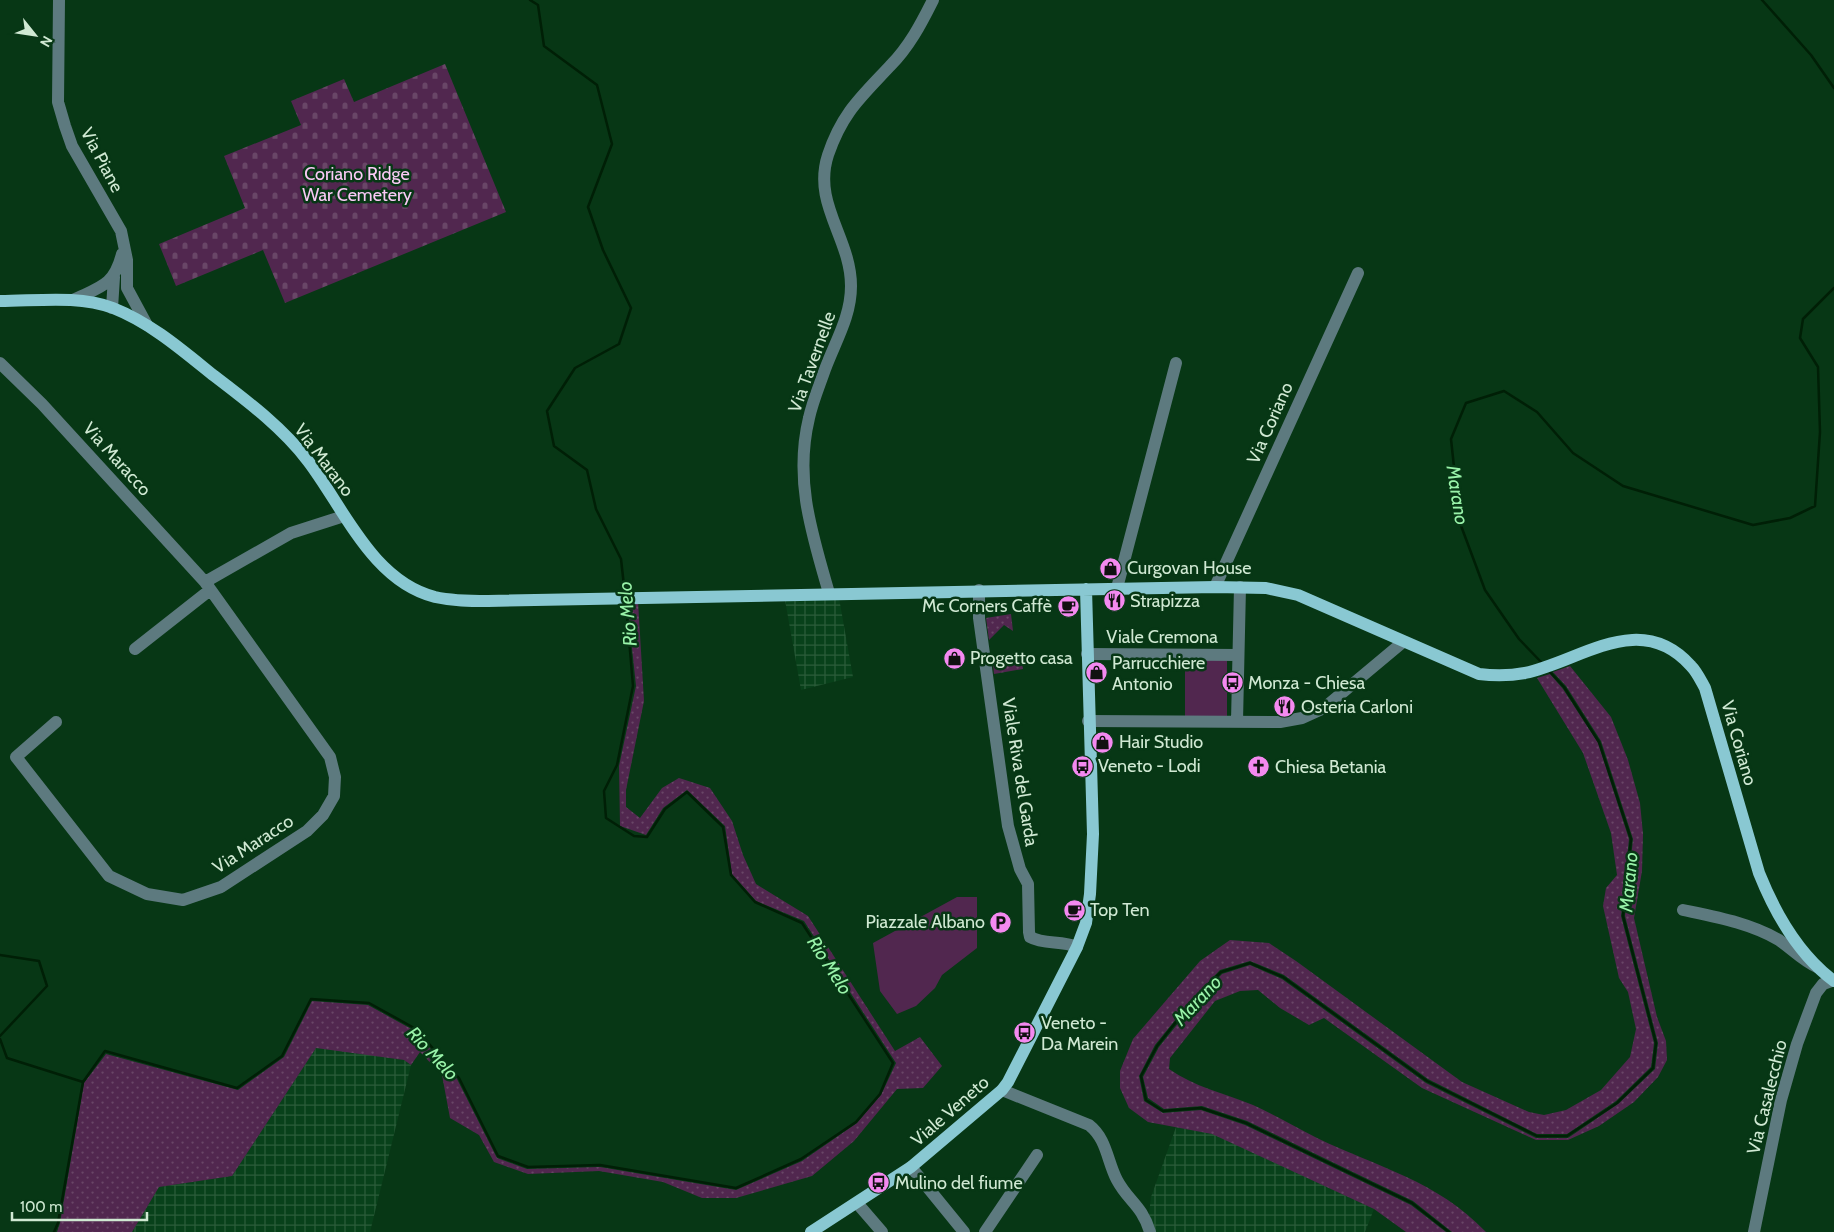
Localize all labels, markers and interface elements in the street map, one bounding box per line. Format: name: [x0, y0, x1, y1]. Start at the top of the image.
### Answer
north arrow: [10, 10, 60, 60]
text: N: [36, 33, 57, 50]
street label: Via Piane: [76, 124, 128, 196]
park label: Coriano Ridge War Cemetery: [302, 163, 412, 206]
street label: Via Tavernelle: [784, 309, 840, 415]
street label: Via Coriano: [1242, 379, 1298, 467]
street label: Via Maracco: [78, 418, 156, 500]
street label: Via Marano: [289, 419, 359, 501]
water label: Marano: [1441, 463, 1474, 527]
shop icon: Curgovan House: [1099, 556, 1123, 580]
place label: Curgovan House: [1127, 557, 1252, 579]
water label: Rio Melo: [613, 580, 642, 647]
restaurant icon: Strapizza: [1102, 589, 1126, 613]
place label: Strapizza: [1130, 590, 1200, 612]
cafe icon: Mc Corners Caffè: [1056, 594, 1080, 618]
place label: Mc Corners Caffè: [922, 595, 1052, 617]
street label: Viale Cremona: [1106, 626, 1218, 648]
shop icon: Progetto casa: [942, 646, 966, 670]
place label: Progetto casa: [970, 647, 1073, 669]
place label: Parrucchiere Antonio: [1112, 652, 1205, 695]
shop icon: Parrucchiere Antonio: [1084, 661, 1108, 685]
bus stop icon: Monza - Chiesa: [1220, 671, 1244, 695]
place label: Monza - Chiesa: [1248, 672, 1366, 694]
restaurant icon: Osteria Carloni: [1273, 695, 1297, 719]
street label: Viale Riva del Garda: [997, 696, 1043, 848]
place label: Osteria Carloni: [1301, 696, 1413, 718]
street label: Via Coriano: [1716, 698, 1762, 788]
shop icon: Hair Studio: [1091, 730, 1115, 754]
place label: Hair Studio: [1119, 731, 1203, 753]
bus stop icon: Veneto - Lodi: [1070, 754, 1094, 778]
place label: Veneto - Lodi: [1098, 755, 1201, 777]
church icon: Chiesa Betania: [1247, 755, 1271, 779]
place label: Chiesa Betania: [1275, 756, 1387, 778]
street label: Via Maracco: [209, 810, 297, 878]
water label: Marano: [1614, 851, 1643, 914]
cafe icon: Top Ten: [1062, 898, 1086, 922]
place label: Top Ten: [1090, 899, 1150, 921]
parking icon: Piazzale Albano: [989, 910, 1013, 934]
place label: Piazzale Albano: [866, 911, 985, 933]
water label: Rio Melo: [802, 932, 857, 999]
water label: Marano: [1168, 970, 1226, 1031]
place label: Veneto - Da Marein: [1041, 1012, 1118, 1055]
bus stop icon: Veneto - Da Marein: [1013, 1021, 1037, 1045]
water label: Rio Melo: [402, 1022, 463, 1085]
street label: Via Casalecchio: [1742, 1037, 1792, 1157]
street label: Viale Veneto: [907, 1071, 993, 1151]
bus stop icon: Mulino del fiume: [867, 1171, 891, 1195]
place label: Mulino del fiume: [895, 1172, 1023, 1194]
scale bar: [12, 1190, 148, 1222]
text: 100 m: [20, 1198, 62, 1216]

